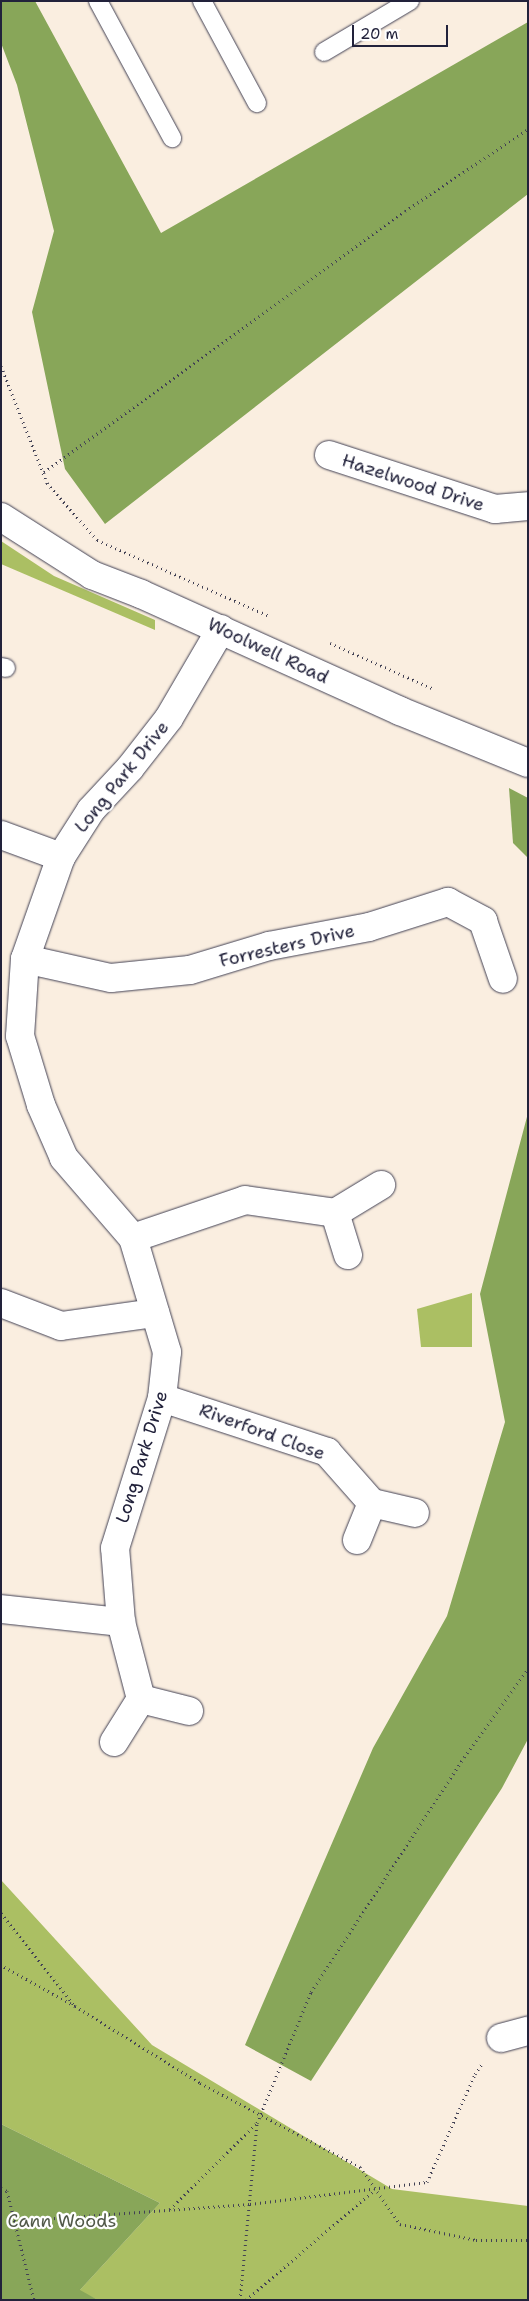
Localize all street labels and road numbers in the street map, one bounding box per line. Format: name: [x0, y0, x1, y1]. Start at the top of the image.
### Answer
street label: Hazelwood Drive: [339, 450, 487, 516]
street label: Woolwell Road: [204, 614, 332, 688]
street label: Long Park Drive: [70, 717, 174, 837]
street label: Forresters Drive: [217, 920, 357, 972]
street label: Long Park Drive: [112, 1388, 172, 1526]
street label: Riverford Close: [196, 1399, 328, 1465]

